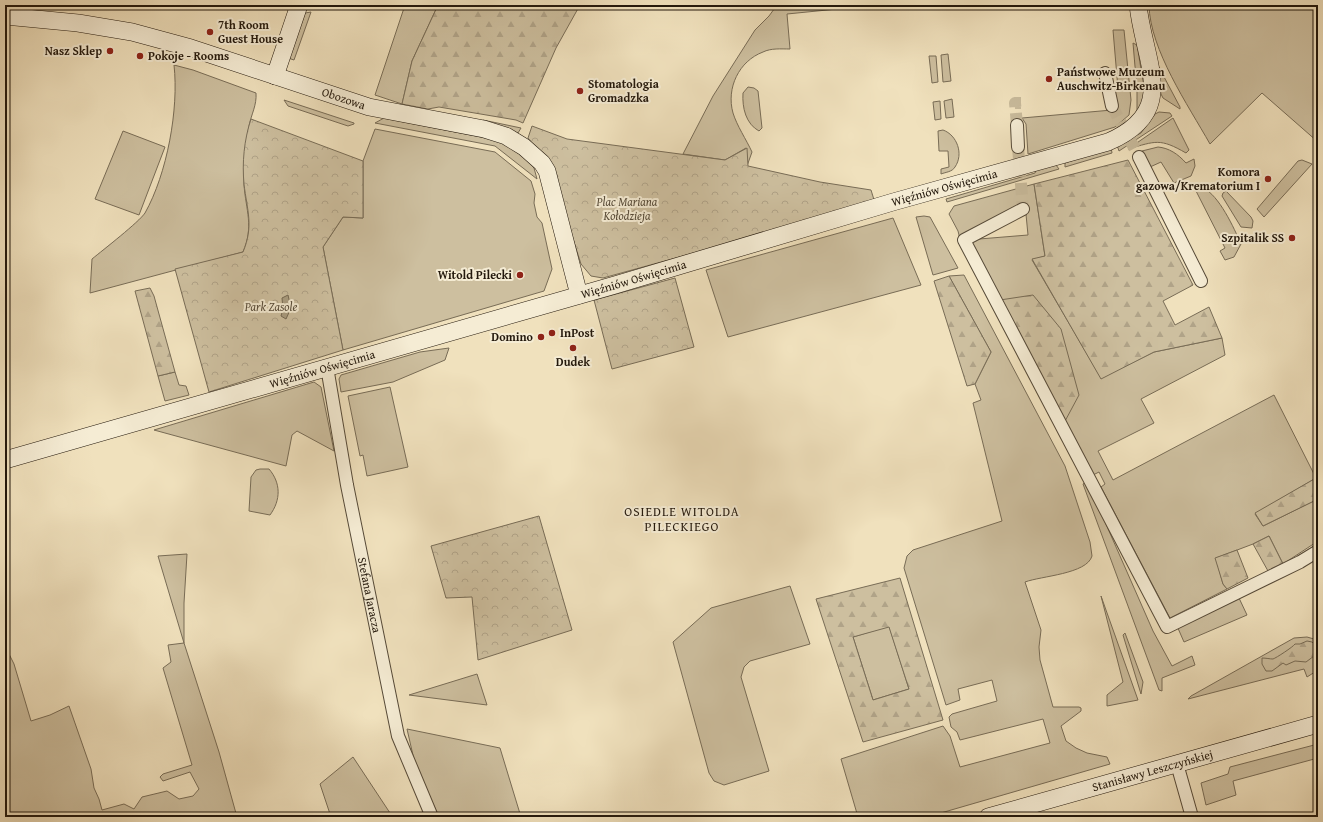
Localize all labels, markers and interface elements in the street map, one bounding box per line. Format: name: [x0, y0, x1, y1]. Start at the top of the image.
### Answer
place label: 7th Room Guest House: [218, 16, 283, 47]
marker: 7th Room Guest House: [205, 27, 215, 37]
place label: Nasz Sklep: [45, 42, 102, 59]
marker: Nasz Sklep: [105, 46, 115, 56]
place label: Pokoje - Rooms: [148, 47, 229, 64]
marker: Pokoje - Rooms: [135, 51, 145, 61]
place label: Państwowe Muzeum Auschwitz-Birkenau: [1057, 63, 1165, 94]
marker: Państwowe Muzeum Auschwitz-Birkenau: [1044, 74, 1054, 84]
place label: Stomatologia Gromadzka: [588, 75, 660, 106]
street label: Obozowa: [320, 83, 368, 113]
marker: Stomatologia Gromadzka: [575, 86, 585, 96]
place label: Komora gazowa/Krematorium I: [1136, 163, 1261, 194]
street label: Więźniów Oświęcimia: [889, 164, 999, 210]
marker: Komora gazowa/Krematorium I: [1263, 174, 1273, 184]
park label: Plac Mariana Kołodzieja: [596, 193, 658, 224]
place label: Szpitalik SS: [1221, 229, 1284, 246]
marker: Szpitalik SS: [1287, 233, 1297, 243]
street label: Więźniów Oświęcimia: [579, 255, 688, 302]
place label: Witold Pilecki: [438, 266, 512, 283]
marker: Witold Pilecki: [515, 270, 525, 280]
park label: Park Zasole: [244, 298, 297, 315]
place label: InPost: [560, 324, 595, 341]
place label: Domino: [491, 328, 534, 345]
marker: InPost: [547, 328, 557, 338]
marker: Domino: [536, 332, 546, 342]
marker: Dudek: [568, 343, 578, 353]
street label: Więźniów Oświęcimia: [267, 345, 377, 392]
place label: Dudek: [556, 353, 590, 370]
district label: OSIEDLE WITOLDA PILECKIEGO: [624, 502, 740, 536]
street label: Stefana Jaracza: [354, 556, 386, 634]
street label: Stanisławy Leszczyńskiej: [1090, 745, 1215, 795]

